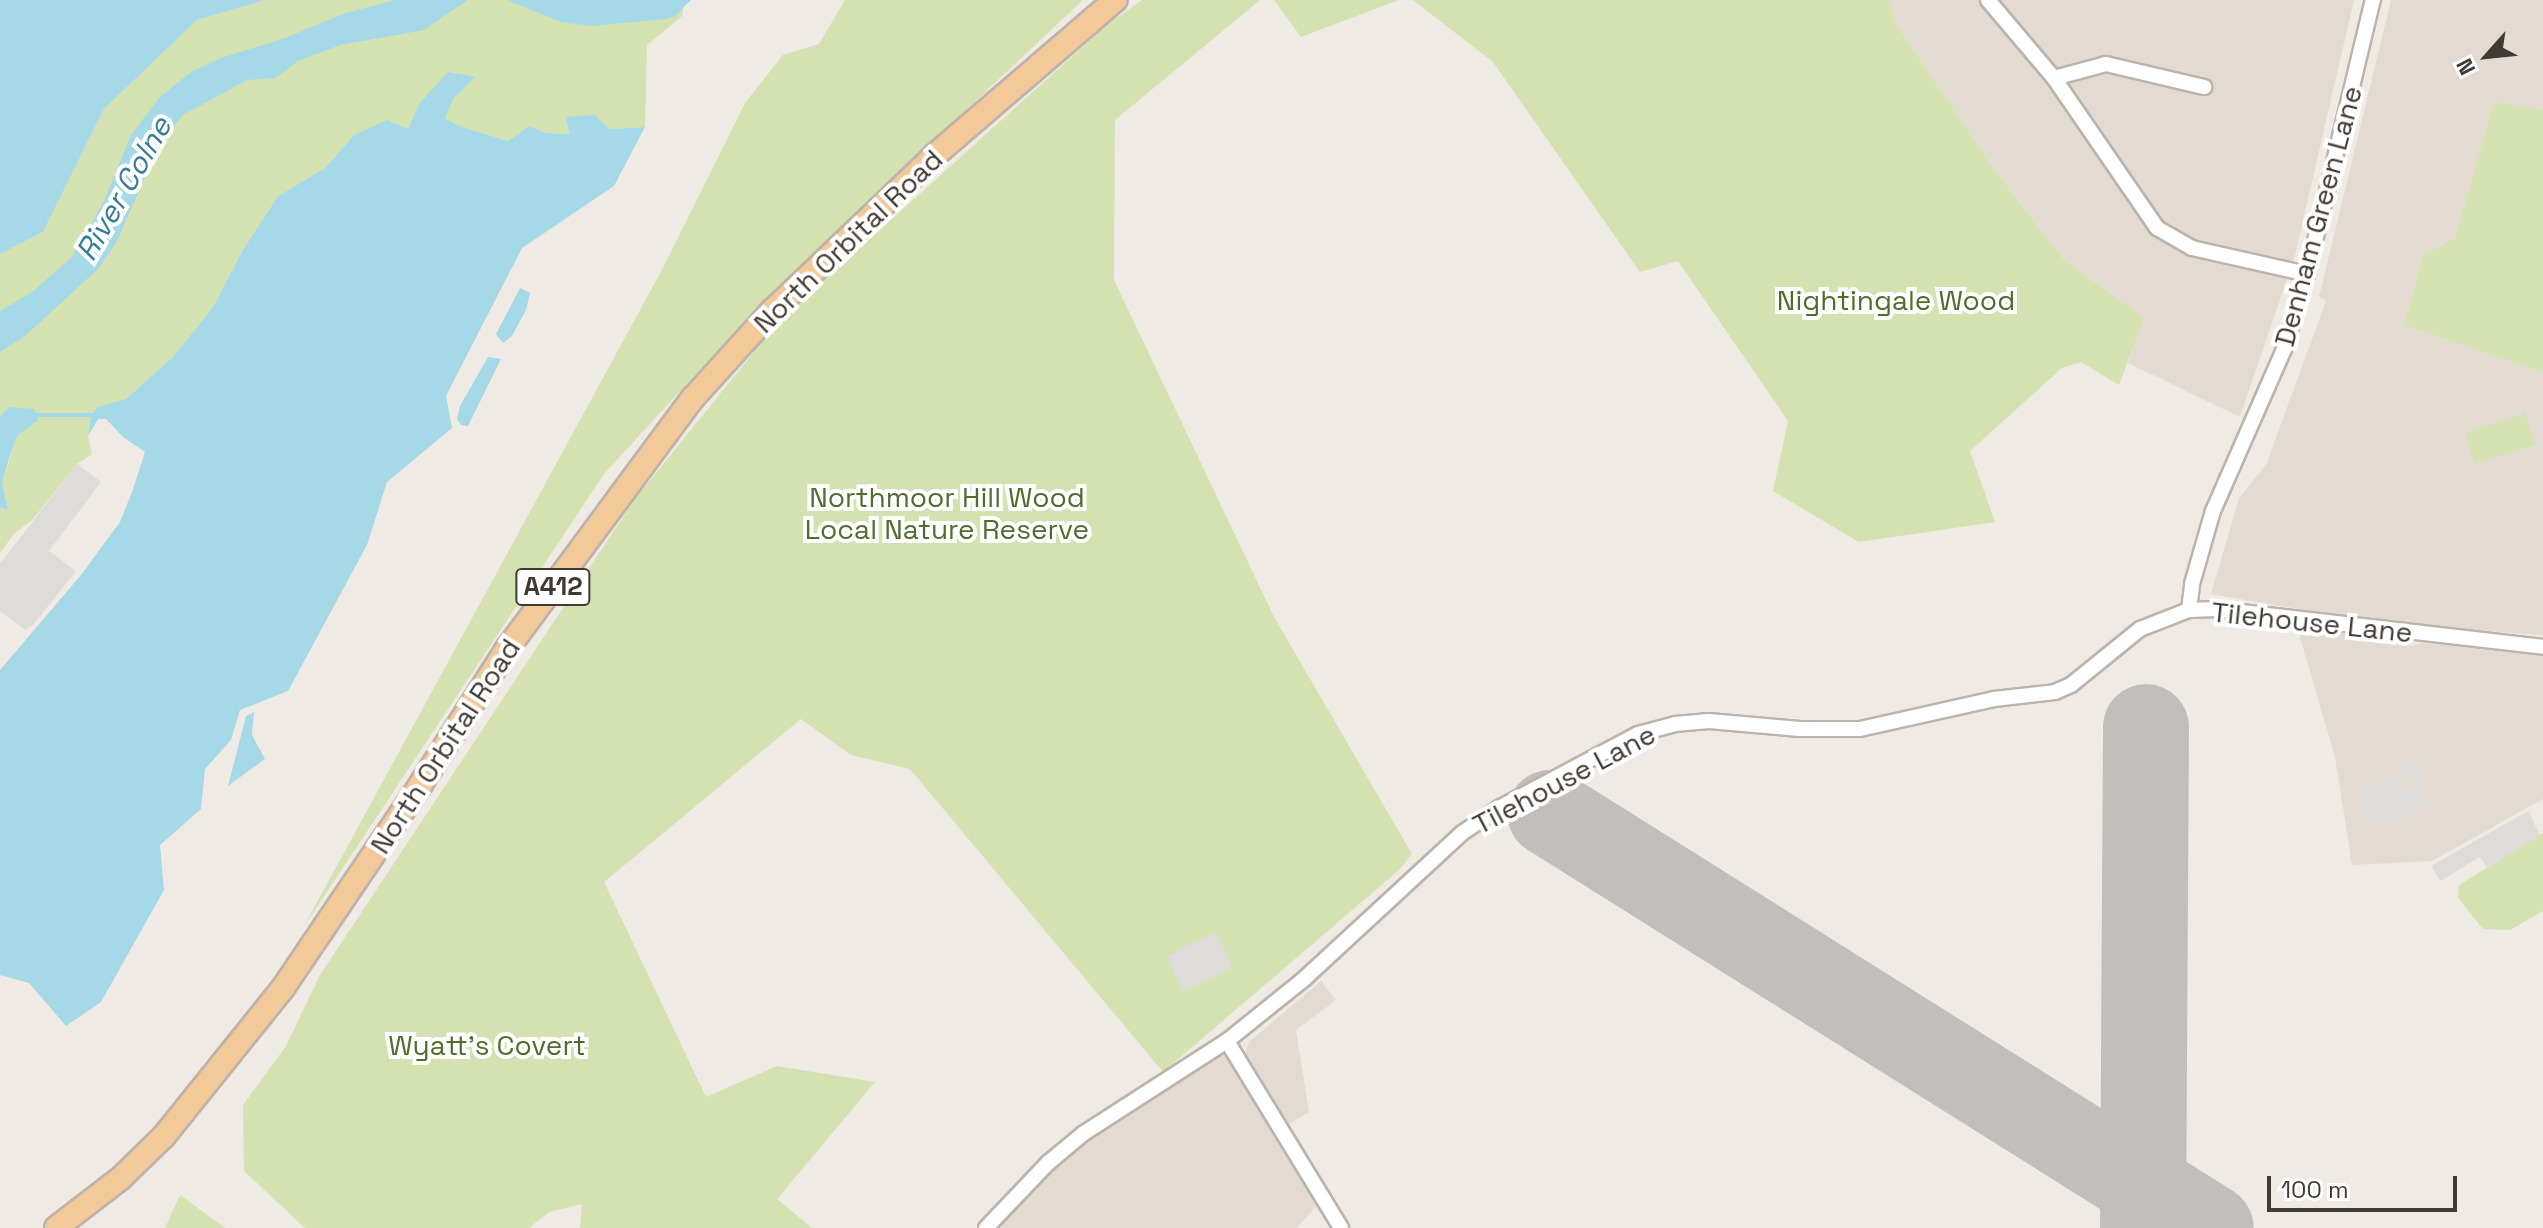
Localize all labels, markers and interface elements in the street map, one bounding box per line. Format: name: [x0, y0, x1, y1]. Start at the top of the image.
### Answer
north arrow: [2447, 16, 2527, 96]
text: N: [2450, 54, 2481, 80]
street label: Denham Green Lane: [2267, 82, 2369, 350]
water label: River Colne: [68, 111, 180, 267]
street label: North Orbital Road: [747, 142, 949, 340]
park label: Nightingale Wood: [1777, 283, 2015, 317]
park label: Northmoor Hill Wood Local Nature Reserve: [805, 480, 1089, 546]
road number: A412: [515, 565, 591, 609]
street label: Tilehouse Lane: [2210, 595, 2414, 649]
street label: North Orbital Road: [363, 632, 527, 860]
street label: Tilehouse Lane: [1467, 717, 1661, 841]
park label: Wyatt's Covert: [388, 1028, 586, 1062]
scale bar: [2271, 1160, 2461, 1210]
text: 100 m: [2281, 1174, 2349, 1205]

